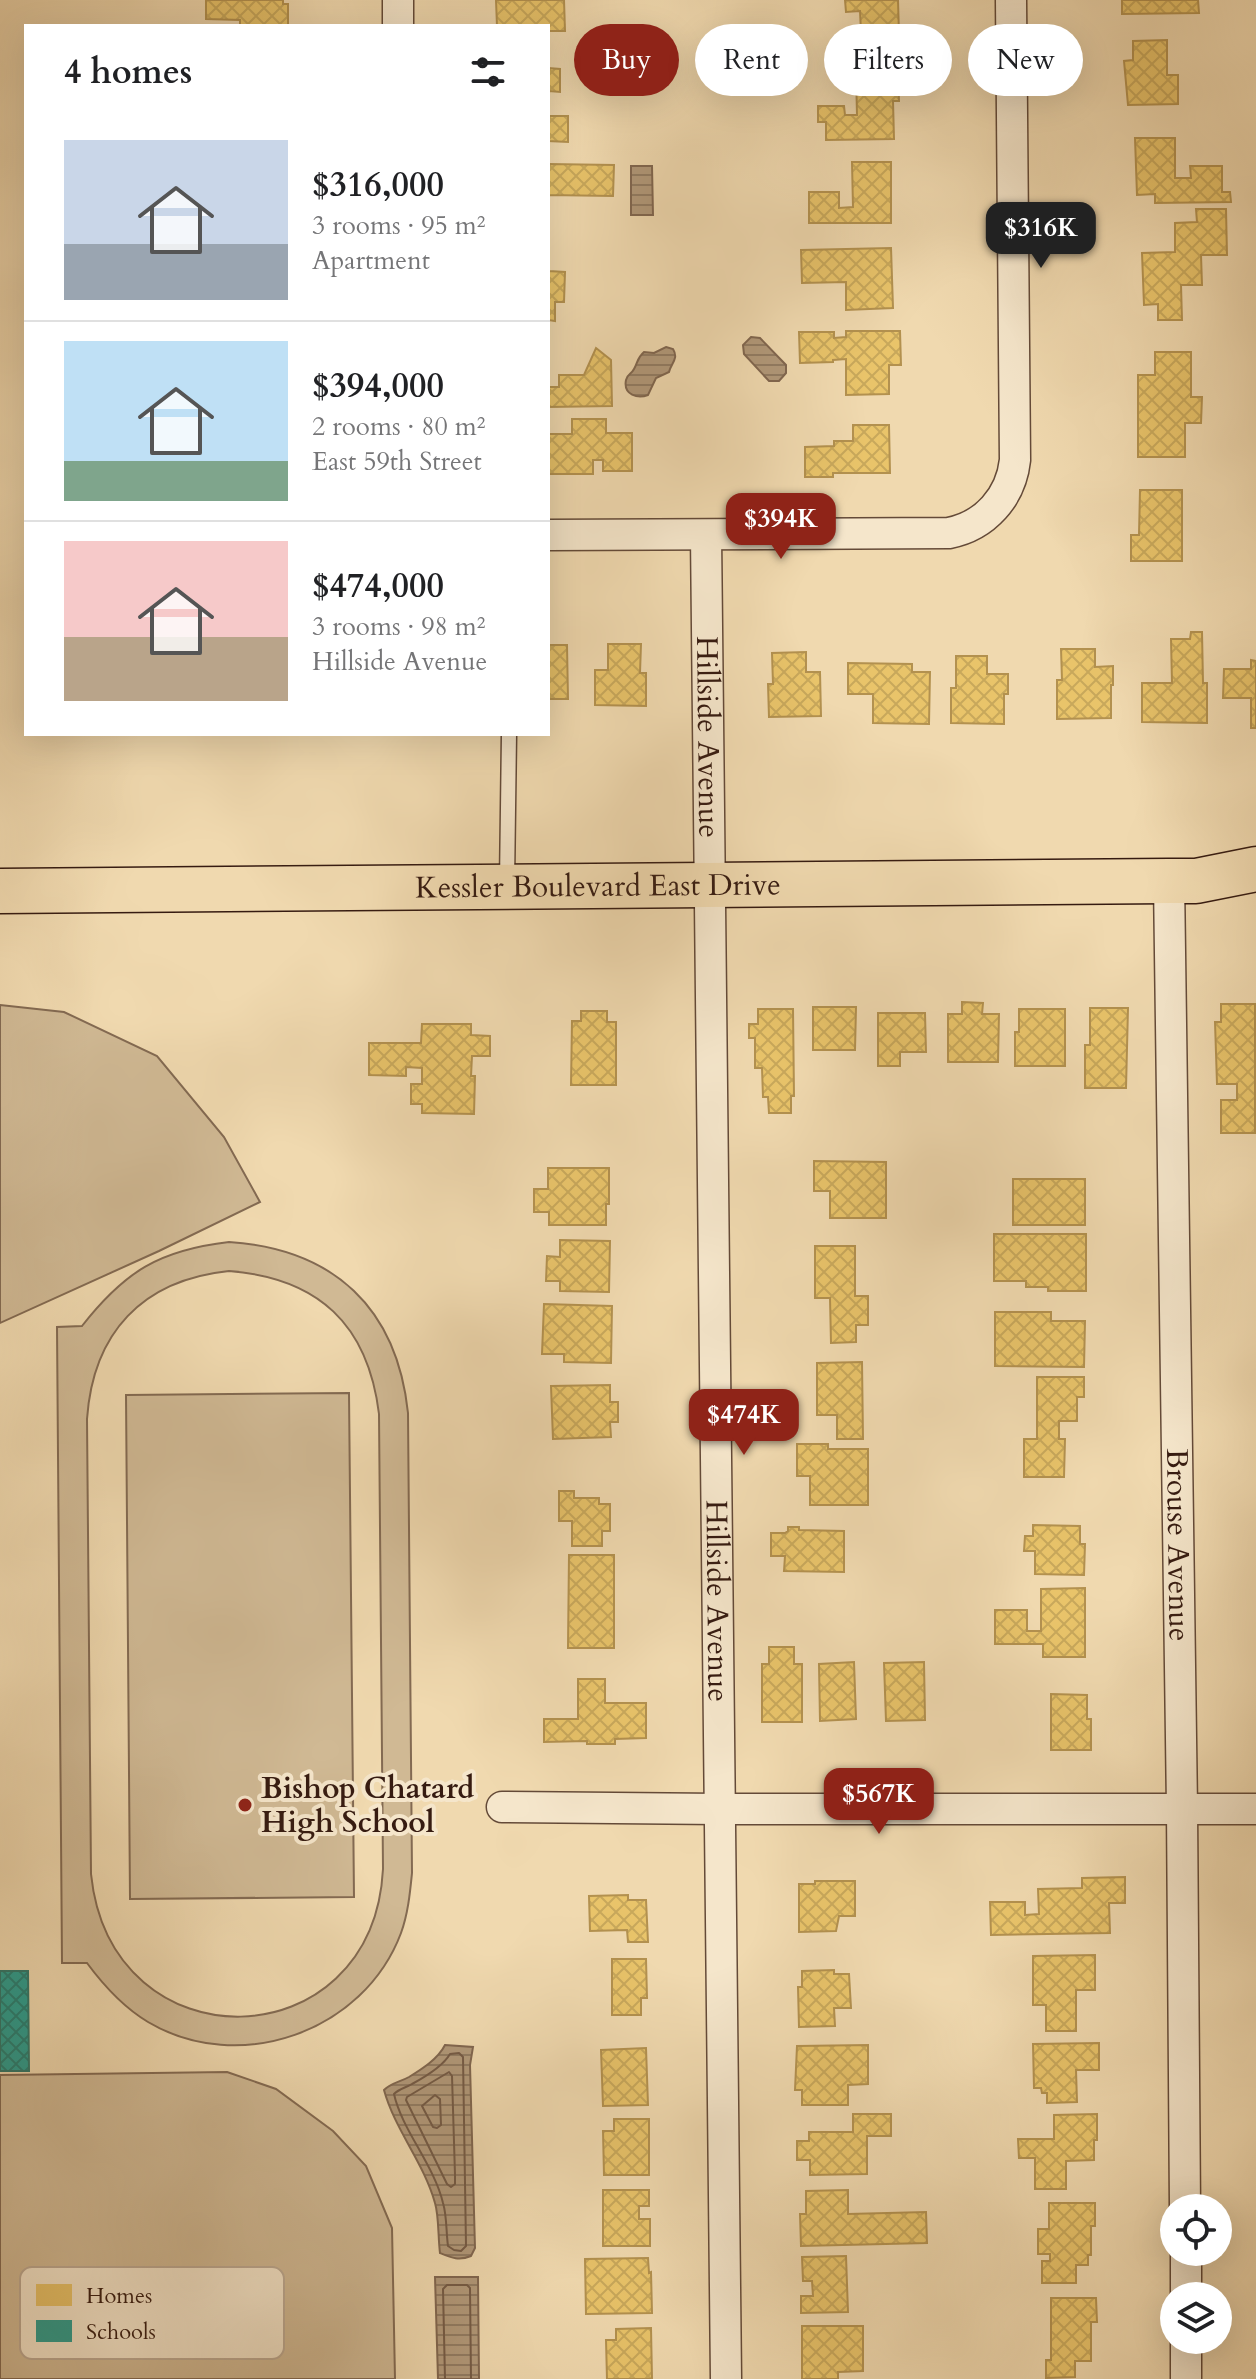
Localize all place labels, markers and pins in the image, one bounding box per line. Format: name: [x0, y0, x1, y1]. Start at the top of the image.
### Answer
pin: $316K: [985, 202, 1097, 270]
pin: $394K: [725, 493, 837, 561]
pin: $474K: [688, 1389, 800, 1457]
place label: Bishop Chatard High School: [261, 1768, 474, 1843]
pin: $567K: [823, 1768, 935, 1836]
marker: Bishop Chatard High School: [236, 1796, 254, 1814]

